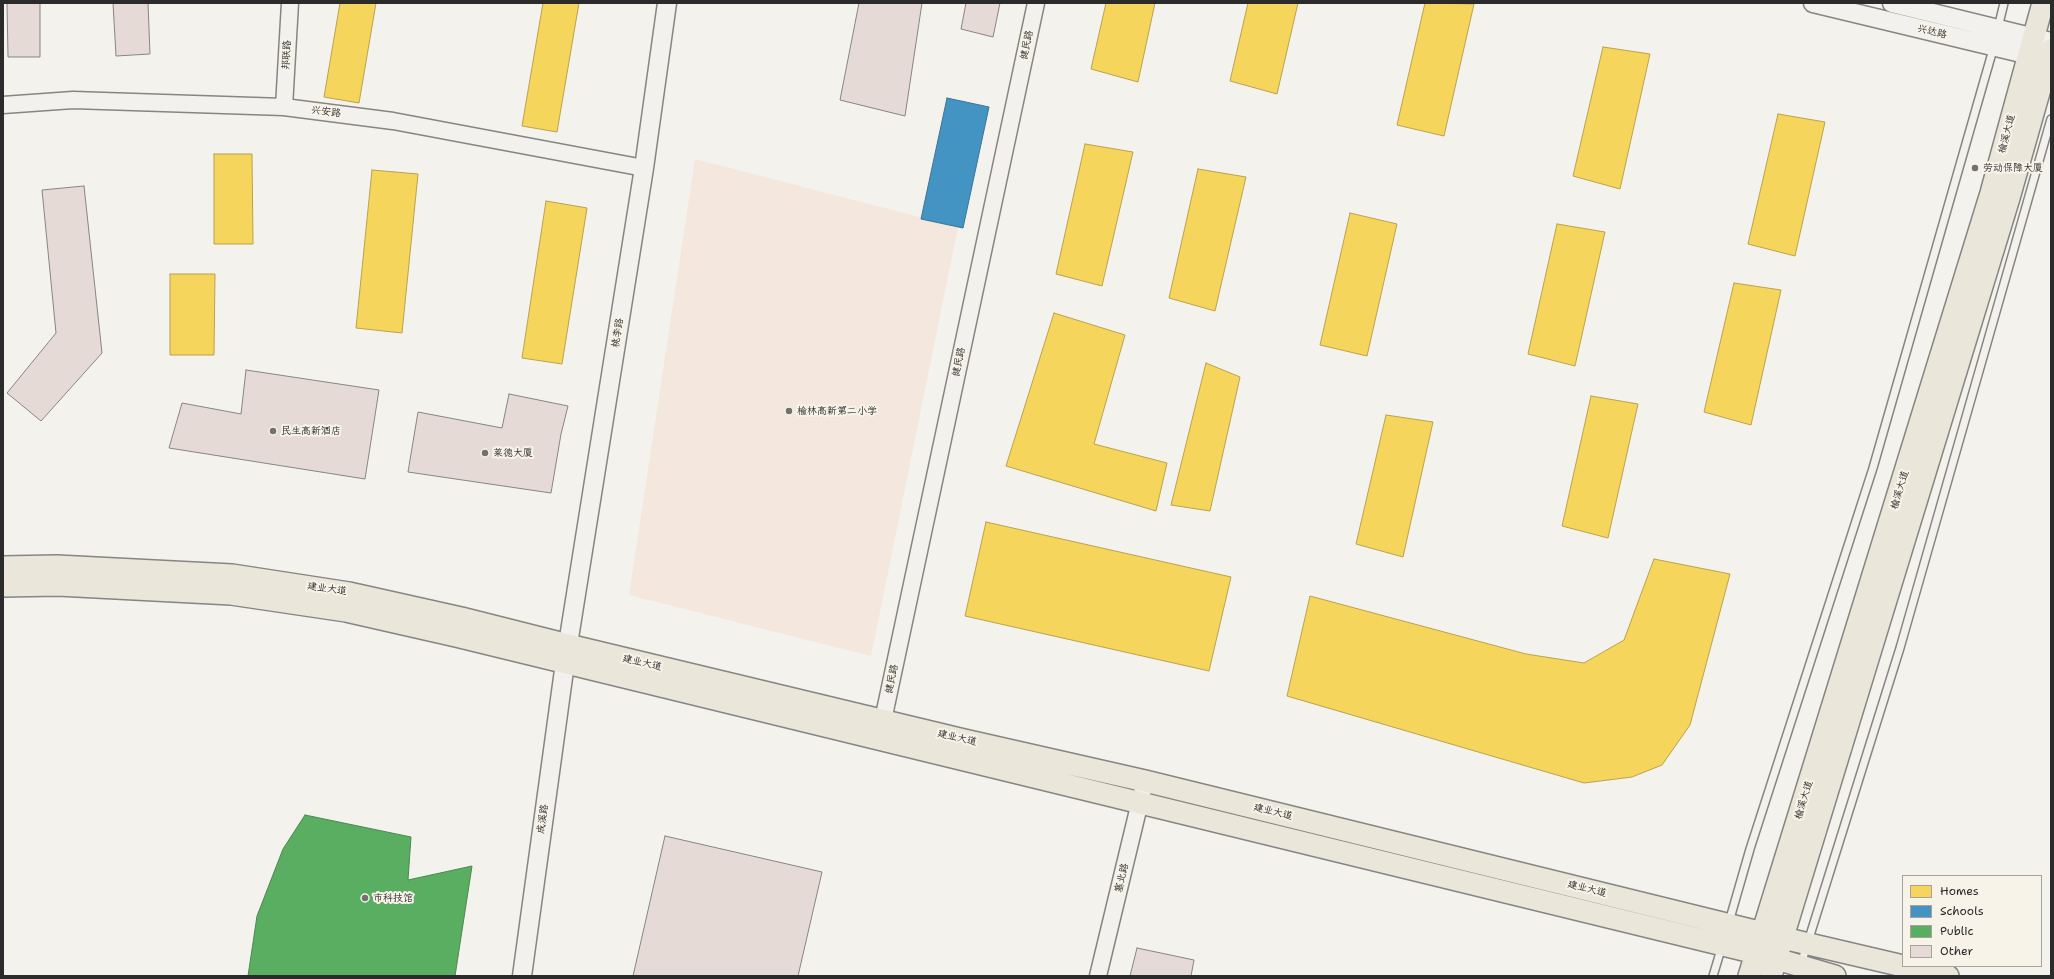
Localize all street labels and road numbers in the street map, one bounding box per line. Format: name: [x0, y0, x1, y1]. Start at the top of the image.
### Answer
street label: 兴达路: [1916, 23, 1948, 41]
street label: 健民路: [1018, 29, 1036, 61]
street label: 邦联路: [280, 40, 294, 70]
street label: 兴安路: [310, 104, 342, 120]
street label: 榆溪大道: [1996, 113, 2018, 155]
street label: 桃李路: [610, 317, 626, 349]
street label: 健民路: [950, 346, 968, 378]
street label: 榆溪大道: [1888, 469, 1912, 511]
street label: 建业大道: [306, 580, 348, 598]
street label: 建业大道: [621, 653, 663, 673]
street label: 健民路: [883, 663, 901, 695]
street label: 建业大道: [936, 728, 978, 748]
street label: 榆溪大道: [1792, 779, 1816, 821]
street label: 建业大道: [1252, 801, 1294, 823]
street label: 成溪路: [535, 803, 551, 835]
street label: 塞北路: [1113, 862, 1131, 894]
street label: 建业大道: [1566, 878, 1608, 900]

